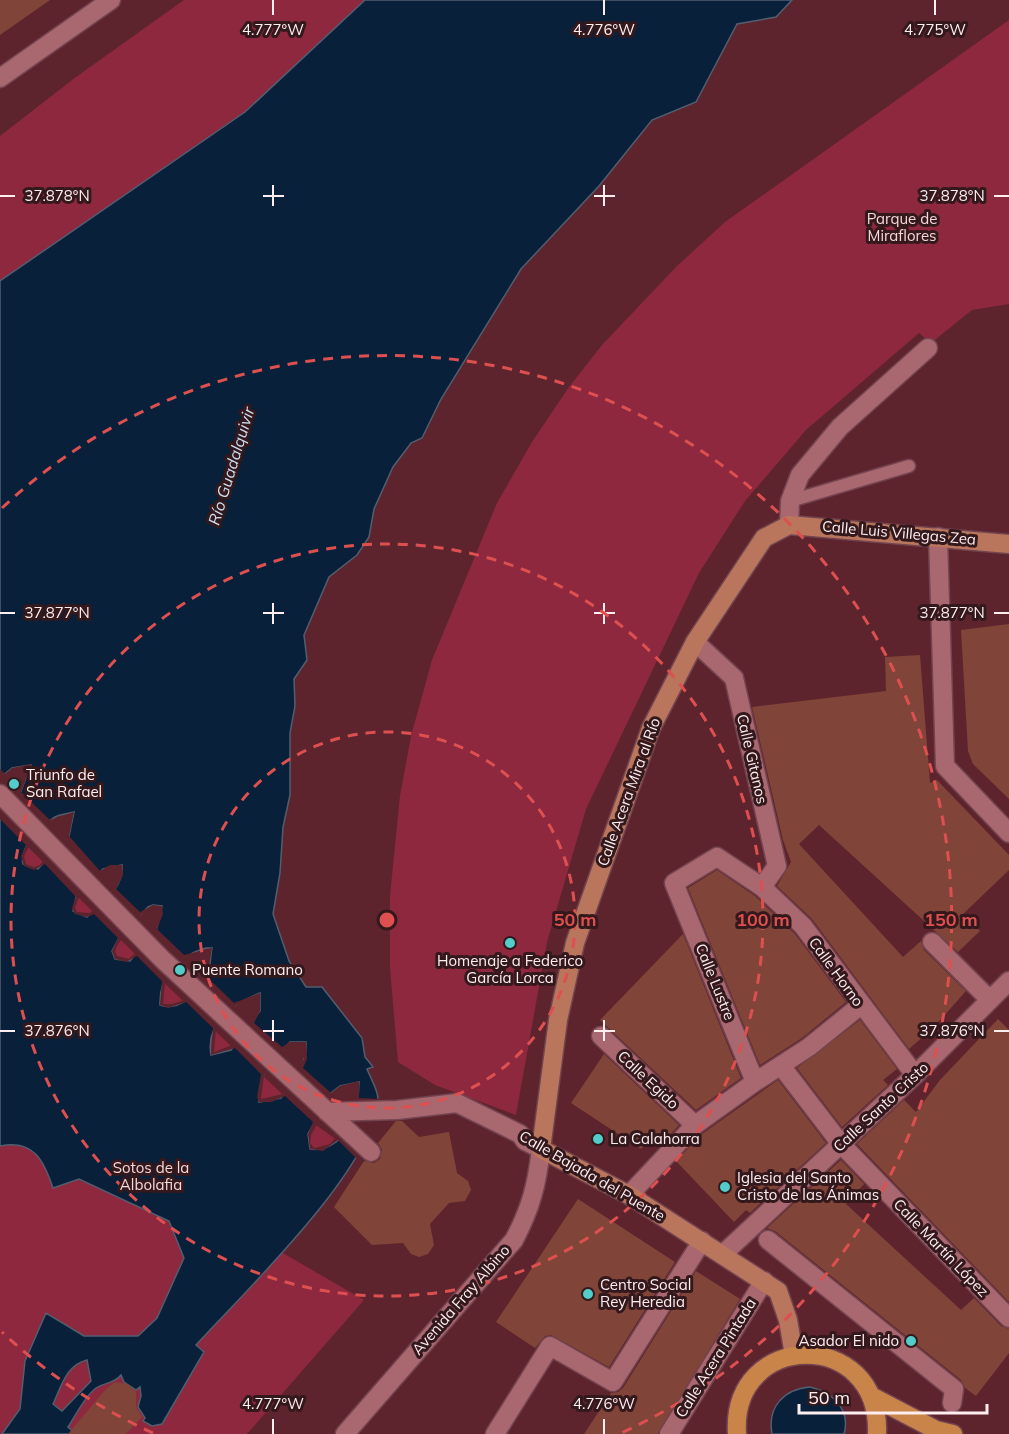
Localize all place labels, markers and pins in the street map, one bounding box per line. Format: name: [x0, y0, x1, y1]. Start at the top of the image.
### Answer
place label: Triunfo de San Rafael: [26, 765, 102, 801]
marker: Triunfo de San Rafael: [7, 777, 21, 791]
centre of rings: [377, 910, 397, 930]
marker: Homenaje a Federico García Lorca: [503, 936, 517, 950]
place label: Homenaje a Federico García Lorca: [437, 951, 583, 987]
place label: Puente Romano: [192, 960, 303, 979]
marker: Puente Romano: [173, 963, 187, 977]
place label: La Calahorra: [610, 1129, 700, 1148]
marker: La Calahorra: [591, 1132, 605, 1146]
place label: Iglesia del Santo Cristo de las Ánimas: [737, 1168, 879, 1204]
marker: Iglesia del Santo Cristo de las Ánimas: [718, 1180, 732, 1194]
place label: Centro Social Rey Heredia: [600, 1275, 691, 1311]
marker: Centro Social Rey Heredia: [581, 1287, 595, 1301]
place label: Asador El nido: [798, 1331, 899, 1350]
marker: Asador El nido: [904, 1334, 918, 1348]

